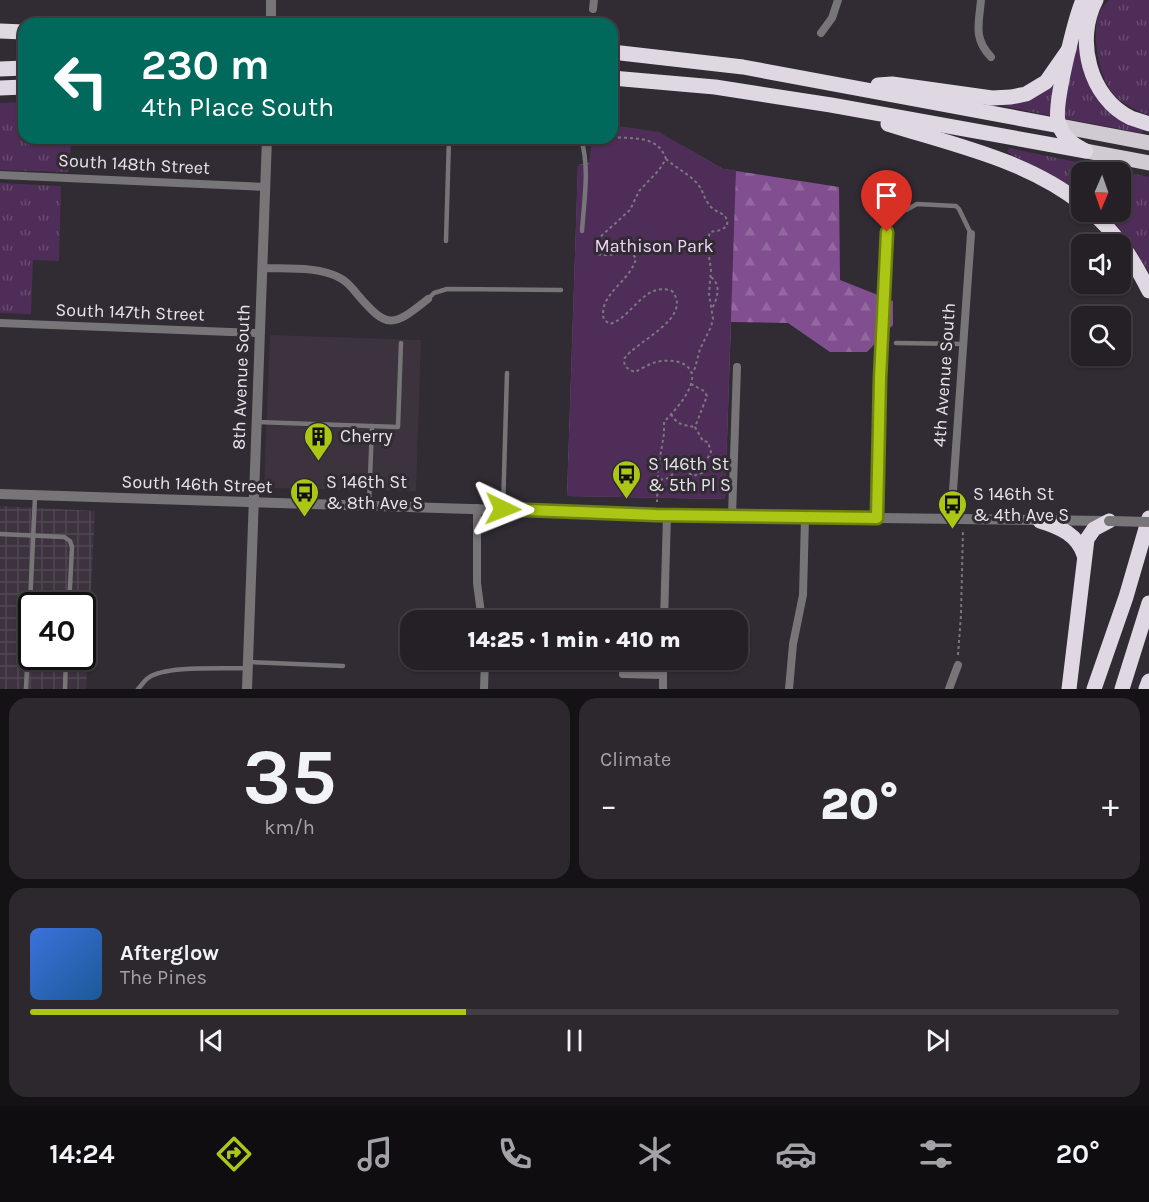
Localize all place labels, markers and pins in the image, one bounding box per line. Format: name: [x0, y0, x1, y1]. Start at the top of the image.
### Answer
pin: [861, 170, 912, 232]
building icon: Cherry: [303, 420, 335, 462]
place label: Cherry: [340, 425, 393, 447]
place label: S 146th St & 5th Pl S: [648, 453, 731, 496]
bus stop icon: S 146th St & 5th Pl S: [611, 458, 643, 500]
place label: S 146th St & 8th Ave S: [326, 471, 423, 514]
bus stop icon: S 146th St & 8th Ave S: [289, 476, 321, 518]
place label: S 146th St & 4th Ave S: [973, 483, 1069, 526]
bus stop icon: S 146th St & 4th Ave S: [936, 488, 968, 530]

